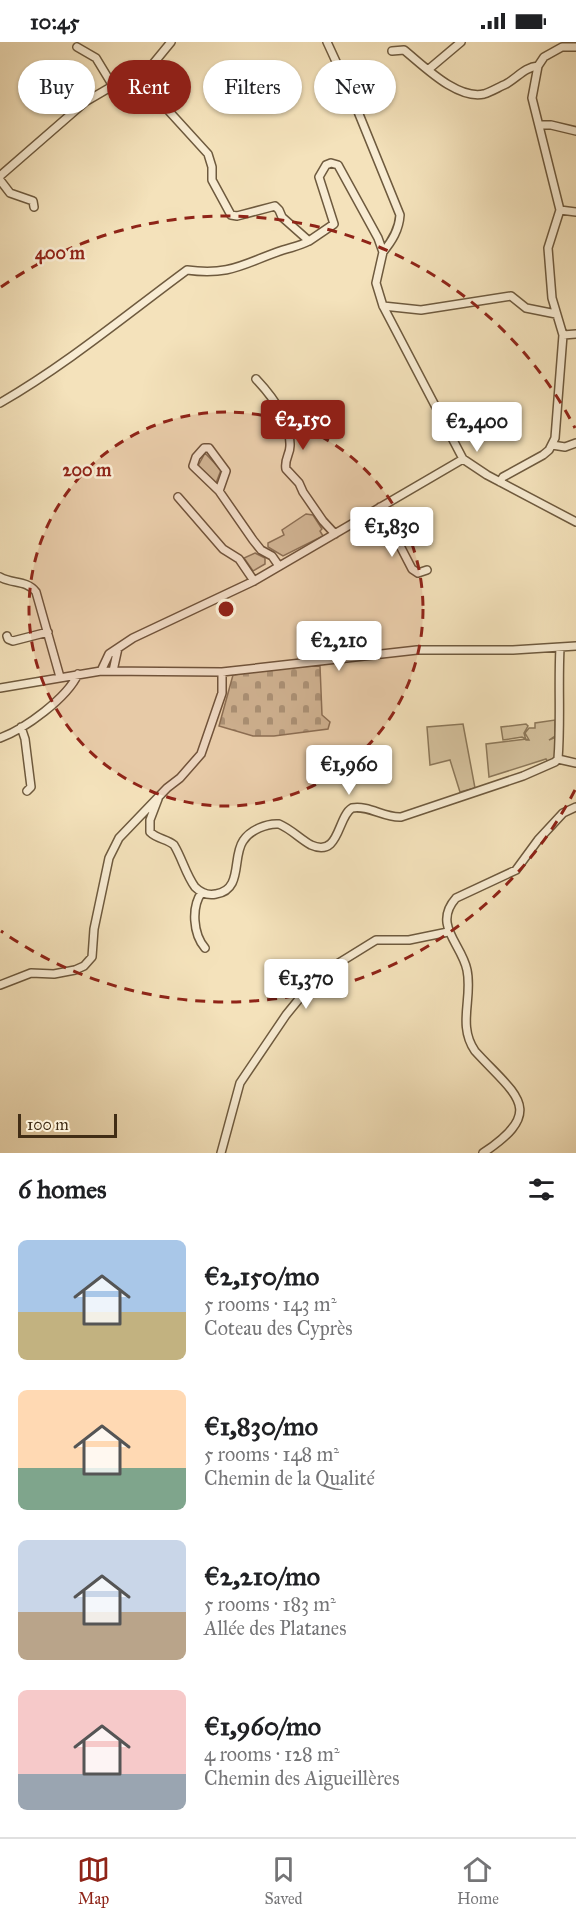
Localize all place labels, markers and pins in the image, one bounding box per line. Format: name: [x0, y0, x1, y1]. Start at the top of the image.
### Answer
pin: €2,150: [254, 400, 352, 451]
pin: €2,400: [428, 402, 526, 453]
pin: €1,830: [343, 507, 441, 558]
centre of rings: [216, 599, 236, 619]
pin: €2,210: [290, 621, 388, 672]
pin: €1,960: [300, 745, 398, 796]
pin: €1,370: [257, 959, 355, 1010]

